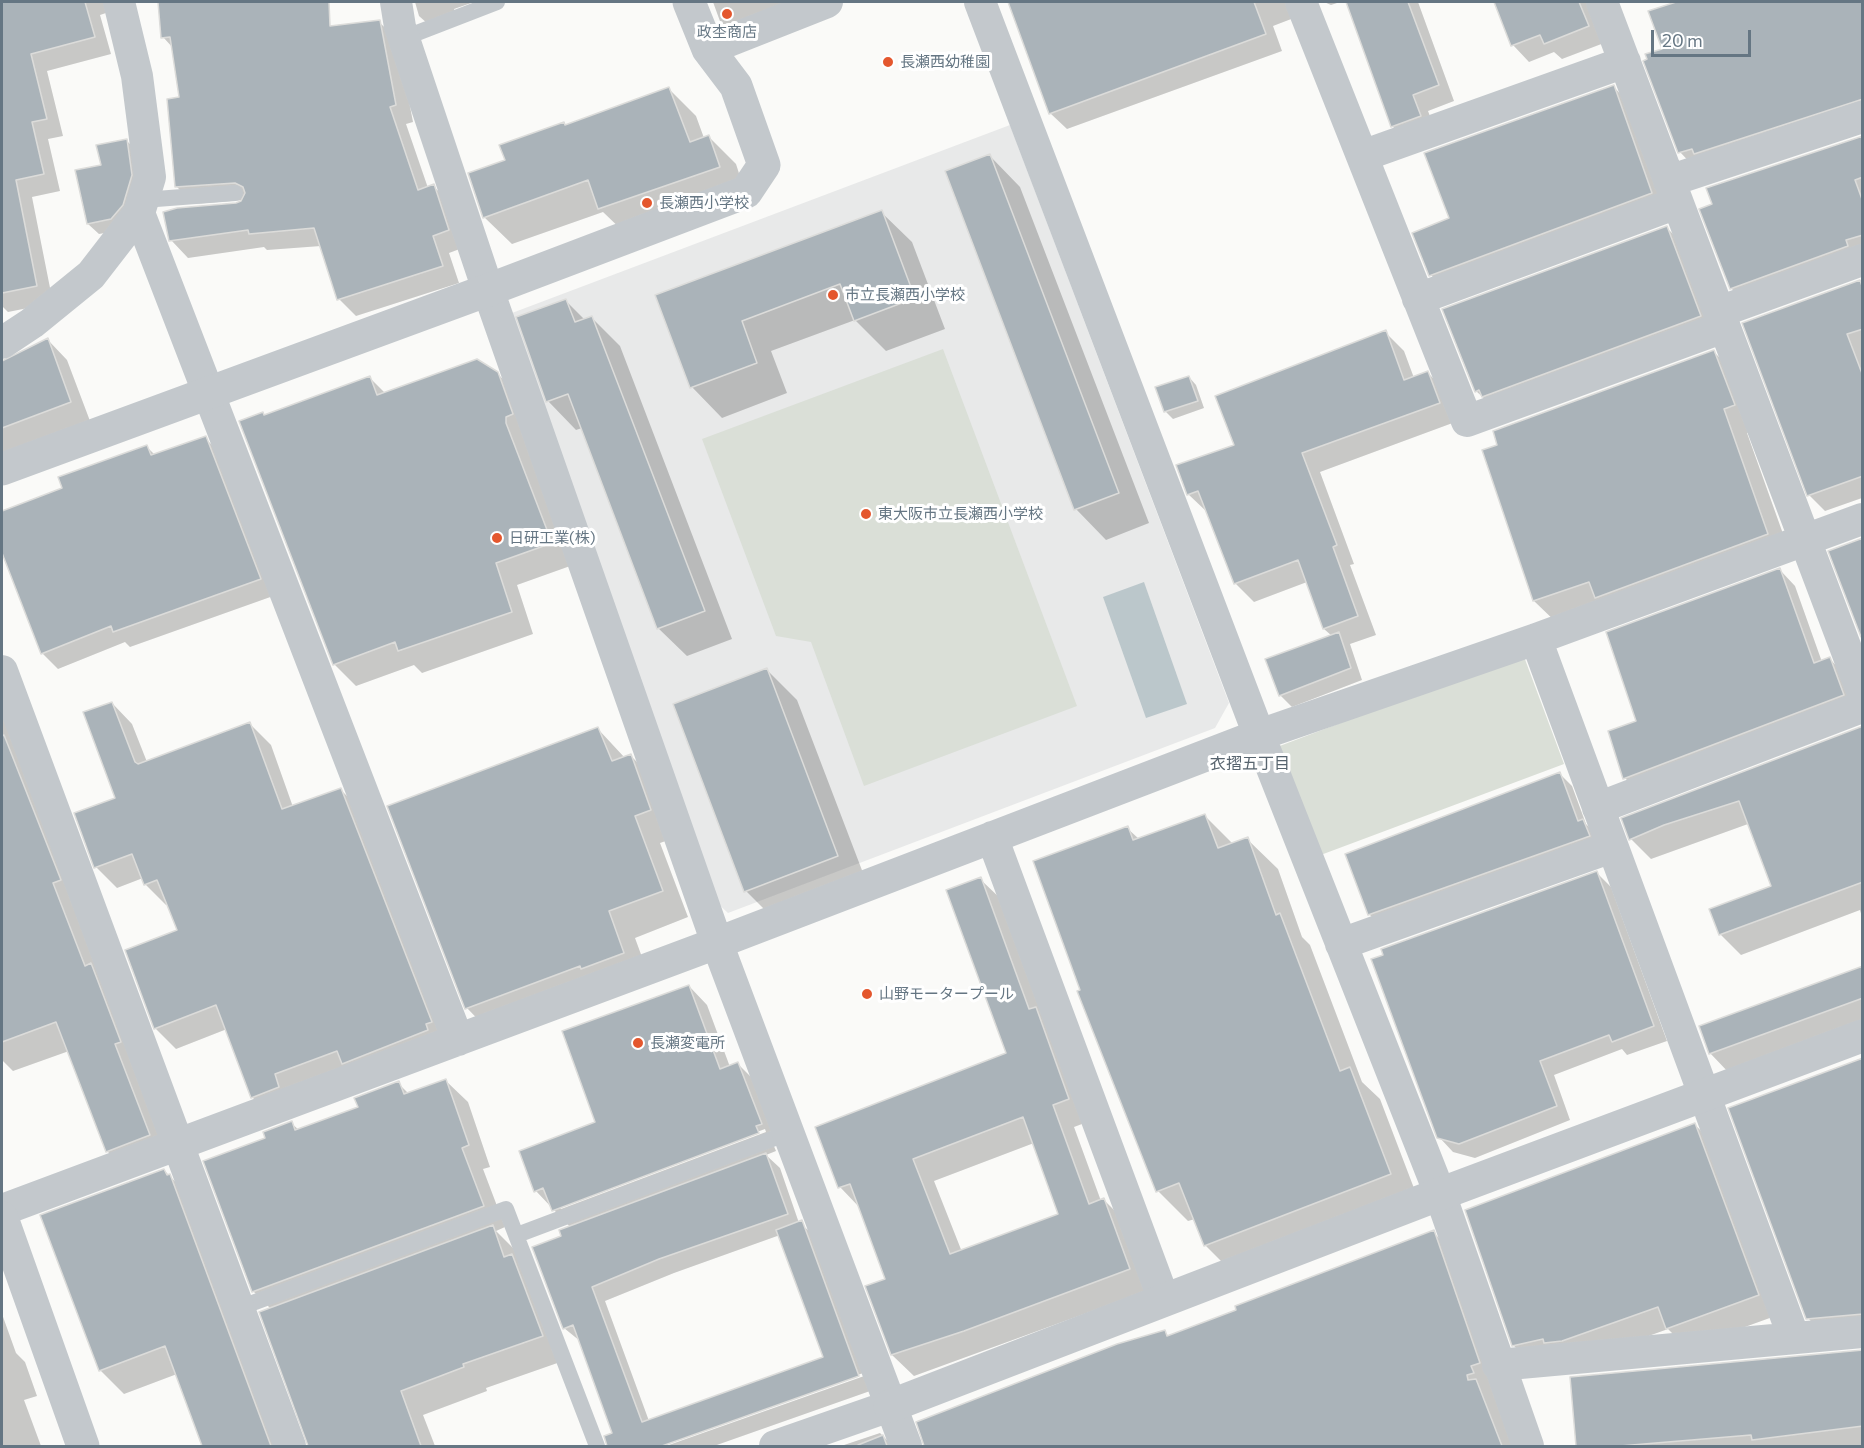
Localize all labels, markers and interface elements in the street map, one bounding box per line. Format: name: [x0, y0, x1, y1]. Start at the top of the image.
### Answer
marker: 政杢商店: [720, 7, 734, 21]
scale bar: [1654, 18, 1754, 56]
place label: 政杢商店: [697, 23, 757, 41]
text: 20 m: [1662, 29, 1703, 51]
place label: 長瀬西幼稚園: [900, 53, 990, 71]
marker: 長瀬西幼稚園: [881, 55, 895, 69]
place label: 長瀬西小学校: [659, 194, 749, 212]
marker: 長瀬西小学校: [640, 196, 654, 210]
place label: 市立長瀬西小学校: [845, 286, 965, 304]
marker: 市立長瀬西小学校: [826, 288, 840, 302]
place label: 東大阪市立長瀬西小学校: [878, 505, 1043, 523]
marker: 東大阪市立長瀬西小学校: [859, 507, 873, 521]
place label: 日研工業(株): [509, 529, 596, 547]
marker: 日研工業(株): [490, 531, 504, 545]
district label: 衣摺五丁目: [1210, 754, 1290, 774]
place label: 山野モータープール: [879, 985, 1014, 1003]
marker: 山野モータープール: [860, 987, 874, 1001]
place label: 長瀬変電所: [650, 1034, 725, 1052]
marker: 長瀬変電所: [631, 1036, 645, 1050]

